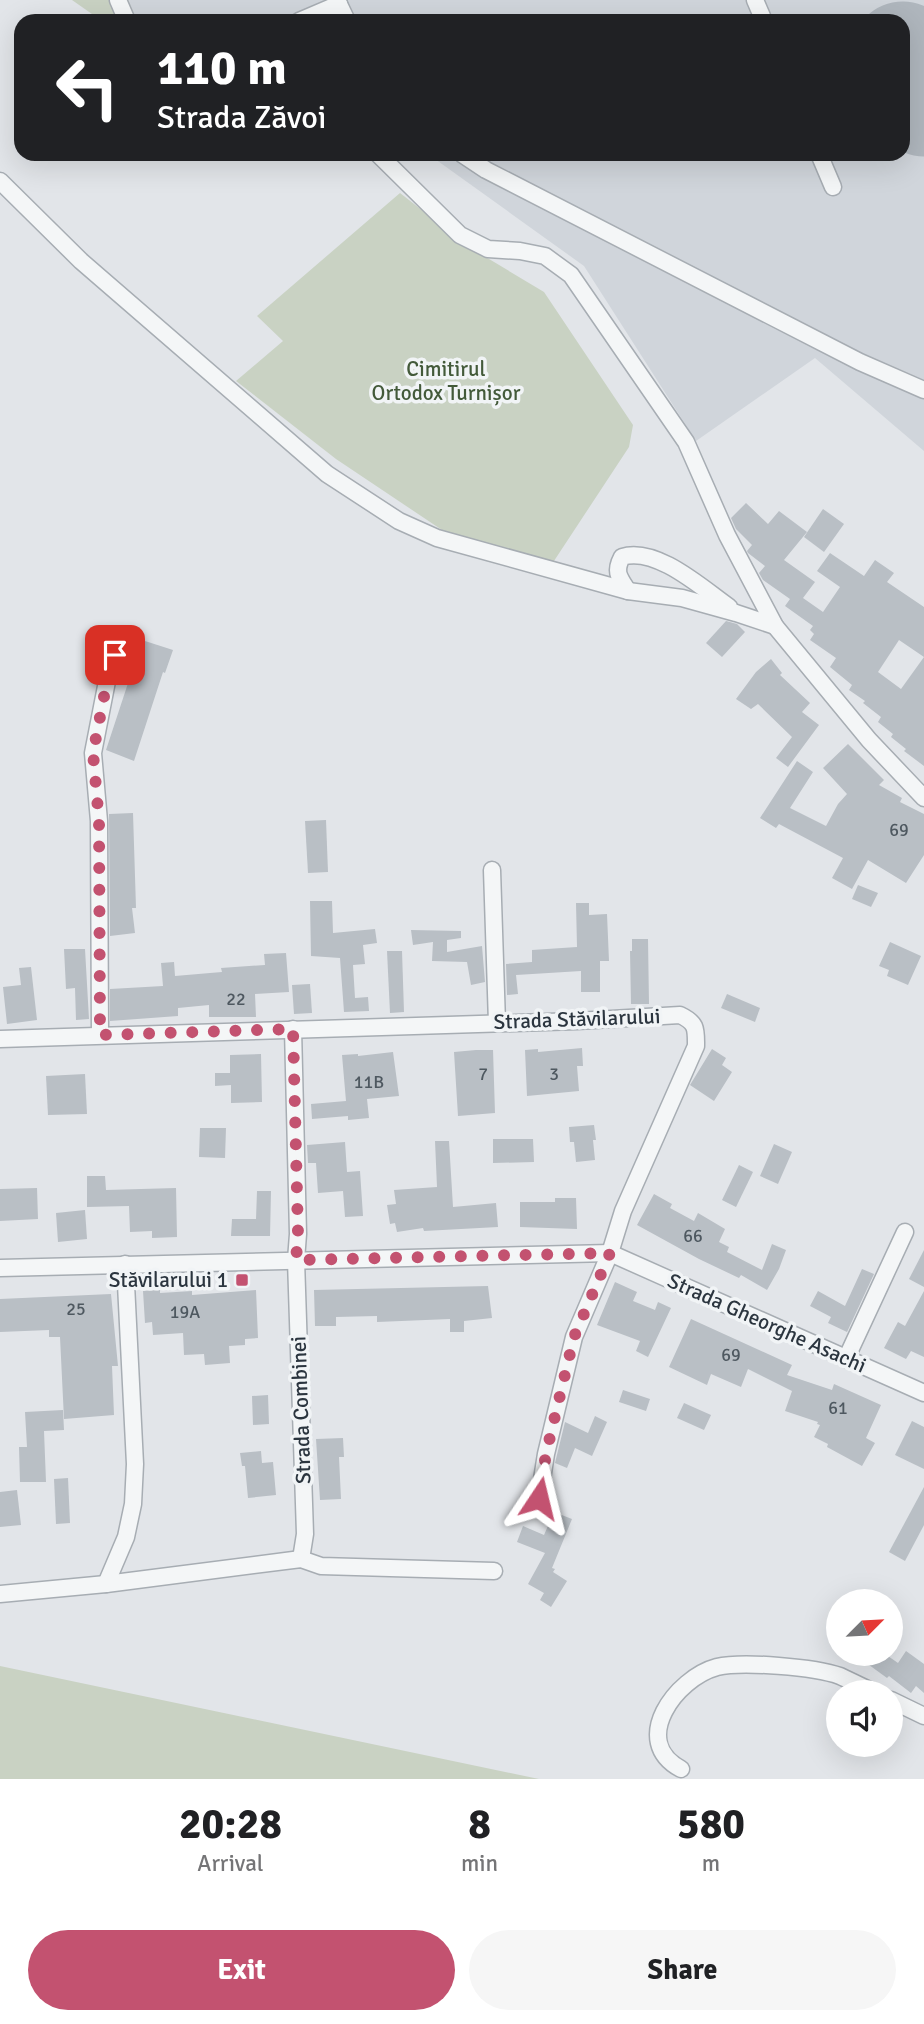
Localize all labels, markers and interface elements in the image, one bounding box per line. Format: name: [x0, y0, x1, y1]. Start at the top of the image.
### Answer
text: 110 m: [157, 38, 287, 98]
icon: left: [42, 42, 133, 133]
text: Strada Zăvoi: [157, 98, 327, 137]
park label: Cimitirul Ortodox Turnișor: [372, 356, 521, 406]
pin: [85, 625, 145, 685]
icon: arrive: [96, 636, 134, 674]
house number: 69: [889, 819, 909, 841]
house number: 22: [226, 988, 246, 1010]
street label: Strada Stăvilarului: [493, 1003, 661, 1035]
house number: 7: [478, 1063, 488, 1085]
house number: 3: [549, 1063, 559, 1085]
house number: 11B: [354, 1071, 384, 1093]
house number: 66: [683, 1225, 703, 1247]
place label: Stăvilarului 1: [109, 1267, 228, 1293]
street label: Strada Gheorghe Asachi: [664, 1267, 870, 1379]
marker: Stăvilarului 1: [234, 1272, 250, 1288]
house number: 25: [66, 1298, 86, 1320]
house number: 19A: [170, 1301, 200, 1323]
street label: Strada Combinei: [285, 1336, 317, 1484]
house number: 69: [721, 1344, 741, 1366]
house number: 61: [828, 1397, 848, 1419]
position arrow: [502, 1461, 576, 1535]
north arrow: [826, 1589, 903, 1666]
map controls: [826, 1589, 903, 1757]
button: sound: [826, 1680, 903, 1757]
text: 20:28: [179, 1799, 282, 1850]
text: 8: [468, 1799, 491, 1850]
text: 580: [677, 1799, 745, 1850]
text: Arrival: [197, 1849, 264, 1878]
text: min: [461, 1849, 498, 1878]
text: m: [702, 1849, 720, 1878]
button: Exit: [28, 1930, 455, 2010]
button: Share: [469, 1930, 896, 2010]

